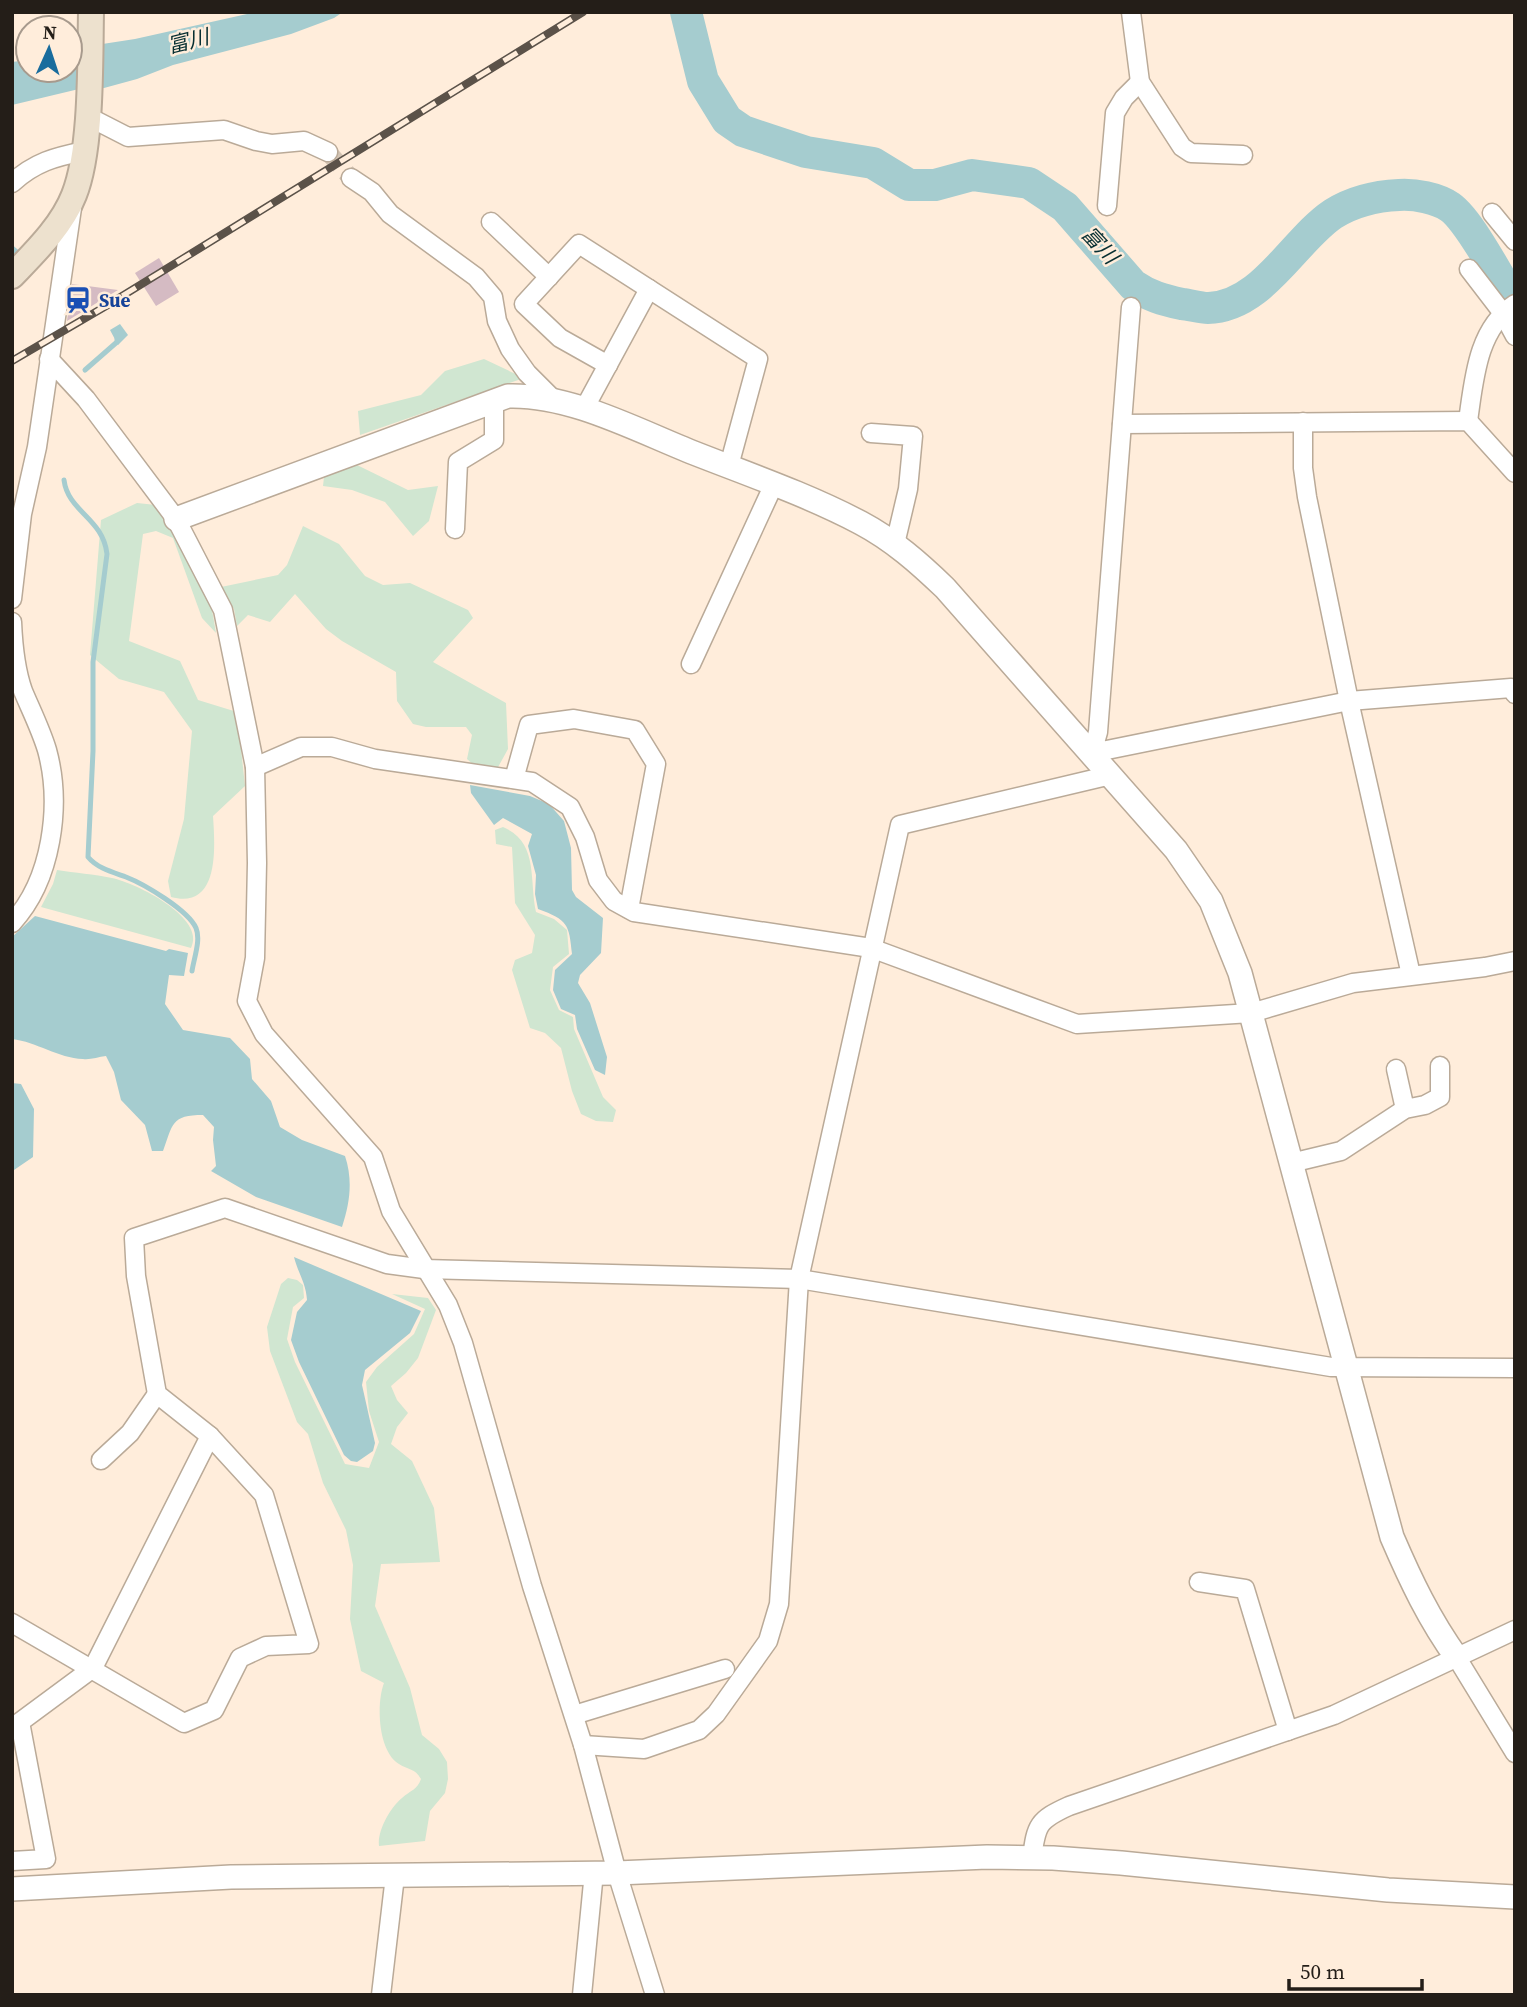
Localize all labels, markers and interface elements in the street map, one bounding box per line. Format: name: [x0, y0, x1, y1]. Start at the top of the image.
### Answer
north arrow: [14, 14, 84, 84]
text: N: [42, 19, 58, 45]
water label: 富川: [164, 21, 214, 60]
water label: 富川: [1075, 220, 1126, 272]
station icon: Sue: [63, 285, 93, 315]
place label: Sue: [99, 287, 131, 313]
scale bar: [1289, 1948, 1422, 1992]
text: 50 m: [1300, 1957, 1345, 1986]

